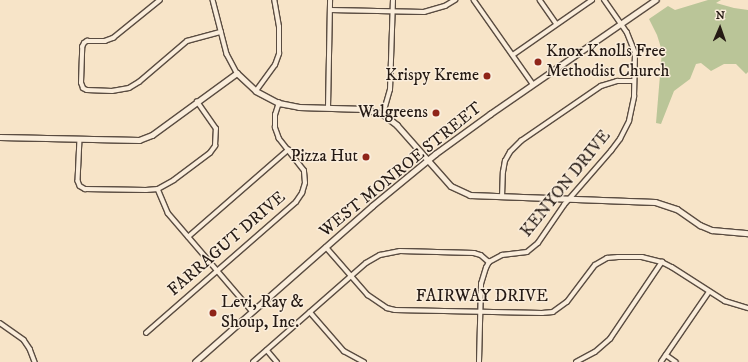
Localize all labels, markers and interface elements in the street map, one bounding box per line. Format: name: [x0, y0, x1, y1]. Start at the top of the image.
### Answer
north arrow: [700, 8, 740, 48]
text: N: [716, 9, 725, 23]
place label: Knox Knolls Free Methodist Church: [546, 42, 669, 82]
marker: Knox Knolls Free Methodist Church: [533, 57, 543, 67]
place label: Krispy Kreme: [385, 66, 479, 86]
marker: Krispy Kreme: [482, 71, 492, 81]
street label: WEST MONROE STREET: [316, 98, 486, 242]
place label: Walgreens: [358, 103, 428, 123]
marker: Walgreens: [431, 108, 441, 118]
street label: KENYON DRIVE: [517, 126, 615, 242]
place label: Pizza Hut: [290, 147, 358, 167]
marker: Pizza Hut: [361, 152, 371, 162]
street label: FARRAGUT DRIVE: [164, 187, 290, 301]
street label: FAIRWAY DRIVE: [416, 287, 548, 307]
place label: Levi, Ray & Shoup, Inc.: [221, 293, 304, 333]
marker: Levi, Ray & Shoup, Inc.: [208, 308, 218, 318]

